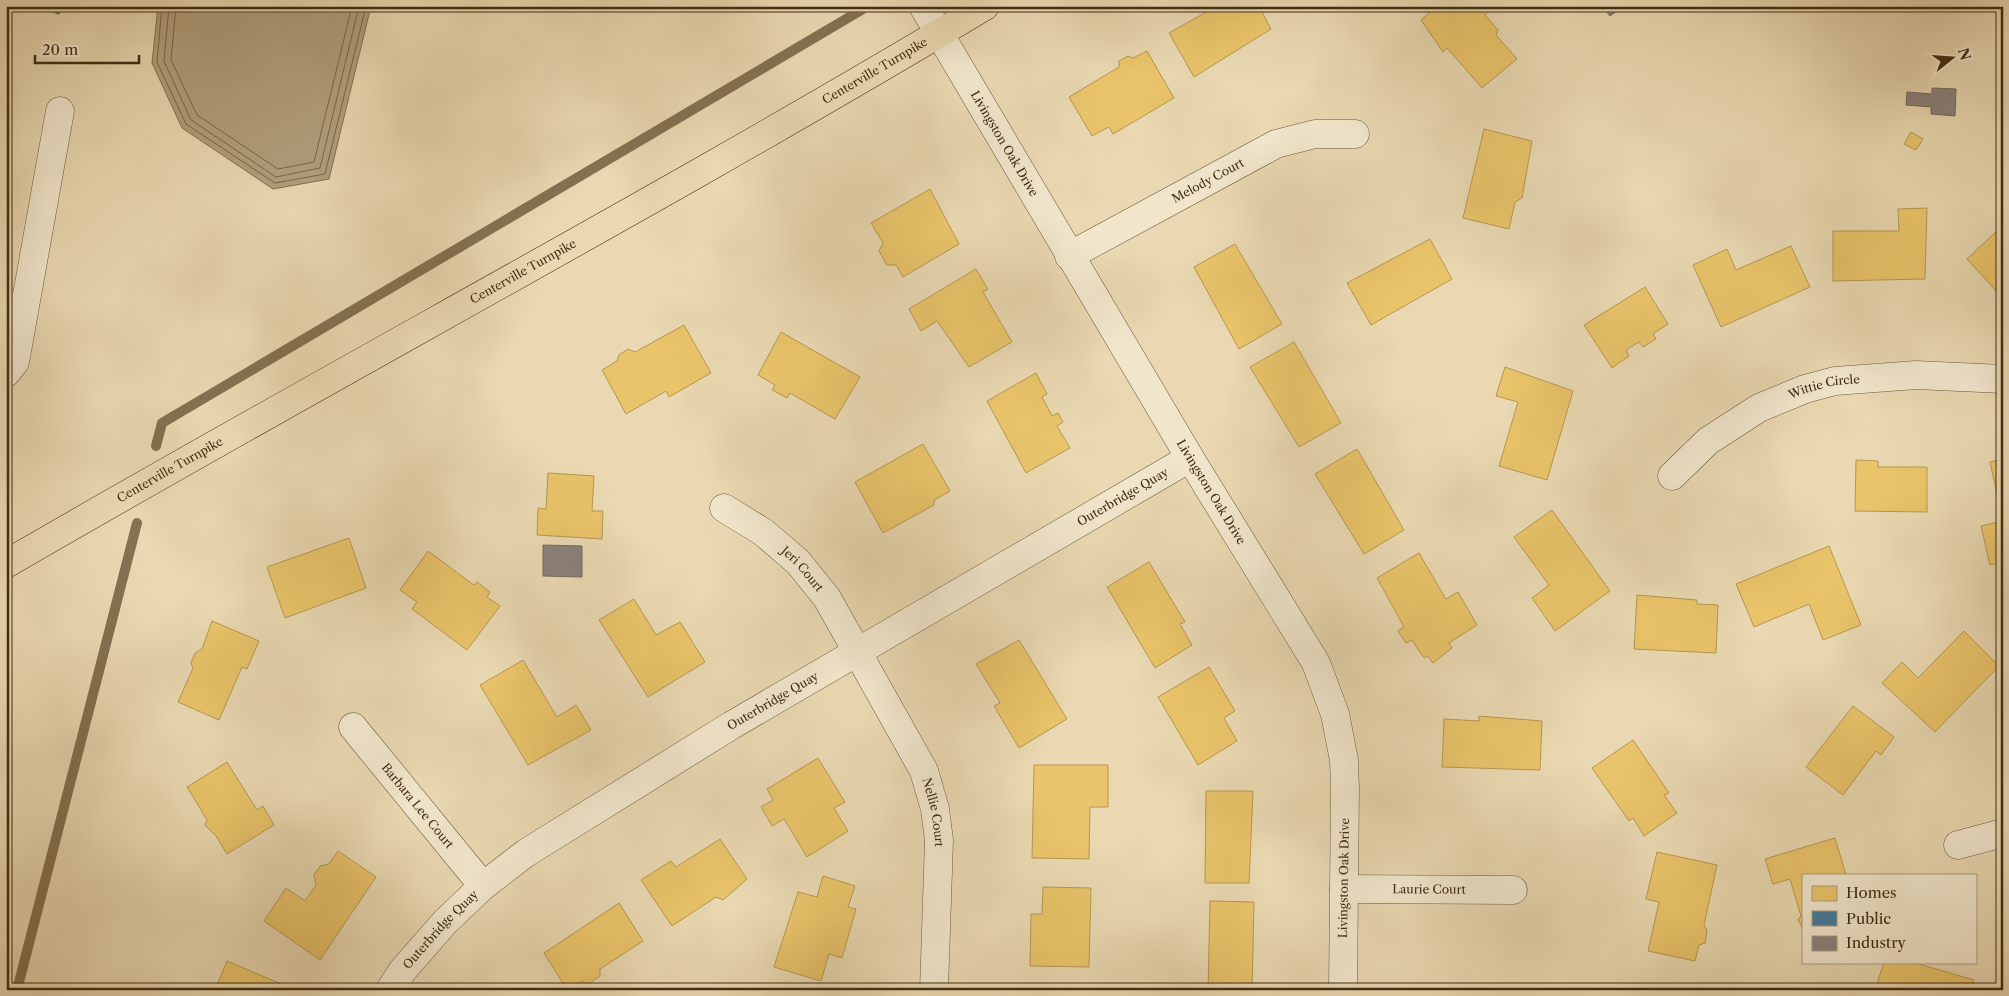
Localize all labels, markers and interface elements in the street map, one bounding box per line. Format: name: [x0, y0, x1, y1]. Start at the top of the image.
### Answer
scale bar: [35, 32, 139, 64]
north arrow: [1926, 32, 1976, 82]
street label: Centerville Turnpike: [819, 34, 930, 107]
text: 20 m: [42, 40, 78, 59]
text: N: [1954, 46, 1975, 63]
street label: Livingston Oak Drive: [968, 88, 1042, 199]
street label: Melody Court: [1169, 154, 1247, 206]
street label: Centerville Turnpike: [467, 235, 579, 307]
street label: Wittie Circle: [1785, 371, 1861, 402]
street label: Centerville Turnpike: [114, 433, 226, 506]
street label: Livingston Oak Drive: [1174, 437, 1249, 547]
street label: Outerbridge Quay: [1074, 464, 1171, 529]
street label: Jeri Court: [777, 542, 827, 595]
street label: Outerbridge Quay: [724, 668, 821, 733]
street label: Barbara Lee Court: [379, 760, 458, 852]
street label: Nellie Court: [919, 776, 947, 848]
street label: Livingston Oak Drive: [1335, 817, 1352, 938]
legend: [1802, 874, 1976, 964]
street label: Laurie Court: [1392, 881, 1467, 897]
text: Homes: [1846, 883, 1897, 902]
street label: Outerbridge Quay: [399, 886, 481, 972]
text: Public: [1846, 909, 1891, 928]
text: Industry: [1846, 933, 1906, 952]

